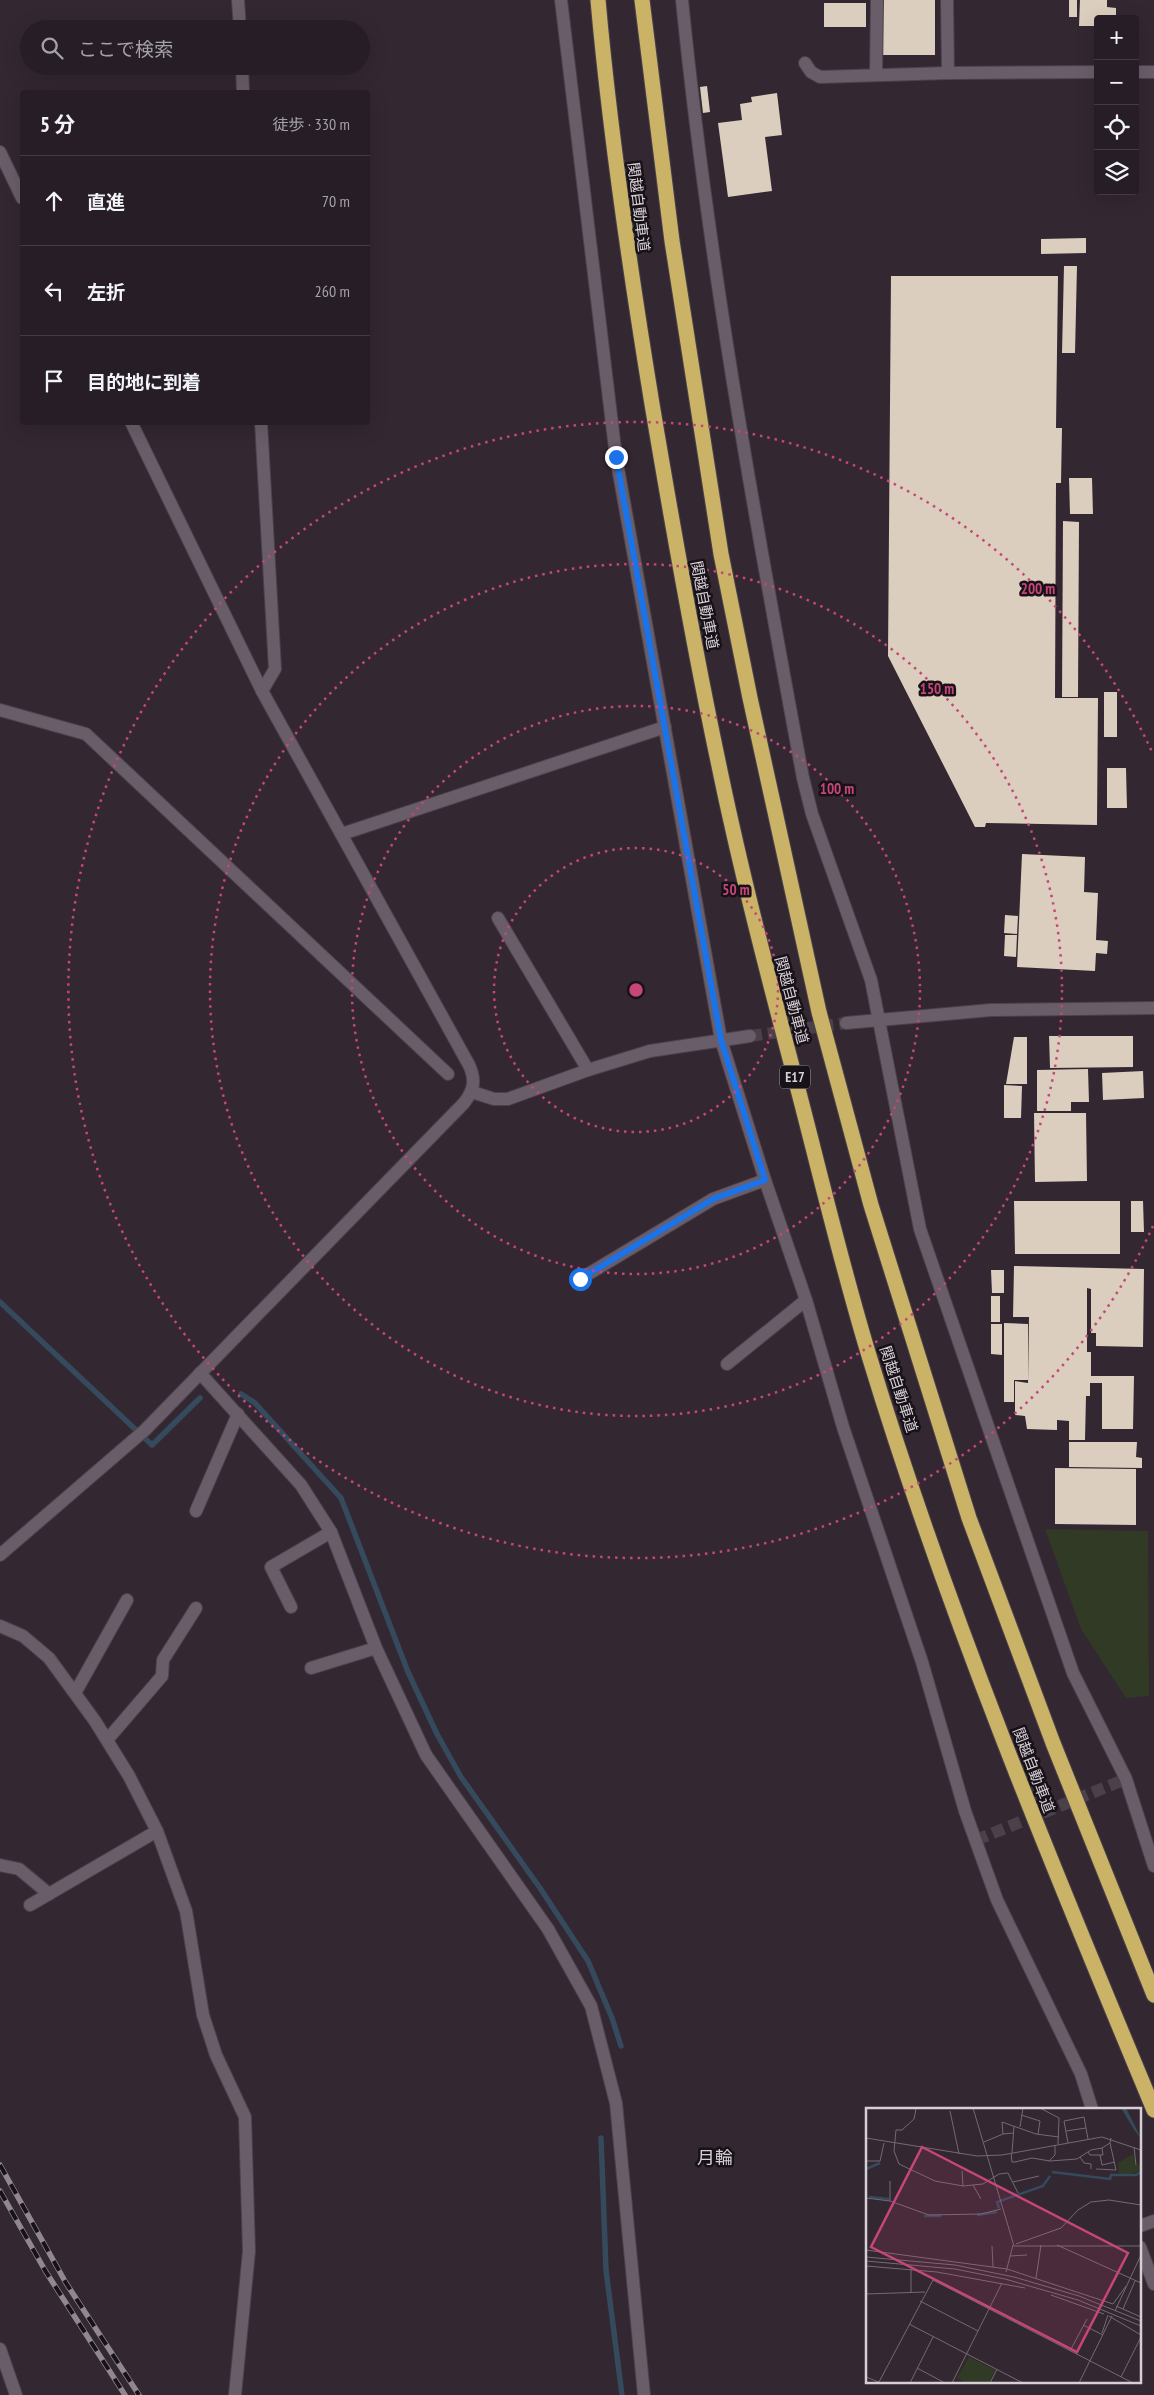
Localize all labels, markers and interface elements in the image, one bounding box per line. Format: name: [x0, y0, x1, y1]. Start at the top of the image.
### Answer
map controls: [1094, 15, 1139, 195]
button: +: [1094, 15, 1139, 60]
search box: [20, 20, 370, 75]
icon: search: [38, 34, 66, 62]
text: ここで検索: [78, 37, 173, 61]
button: −: [1094, 60, 1139, 105]
button: locate: [1094, 105, 1139, 150]
text: 5 分: [40, 111, 75, 138]
text: 徒歩 · 330 m: [272, 114, 350, 134]
button: layers: [1094, 150, 1139, 195]
street label: 関越自動車道: [624, 161, 654, 253]
icon: ahead: [40, 187, 68, 215]
text: 直進: [87, 190, 125, 214]
text: 70 m: [322, 191, 350, 211]
icon: left: [40, 277, 68, 305]
text: 左折: [87, 280, 125, 304]
text: 260 m: [315, 281, 350, 301]
icon: arrive: [40, 367, 68, 395]
text: 目的地に到着: [87, 370, 201, 394]
route end: [605, 446, 628, 469]
street label: 関越自動車道: [687, 559, 723, 651]
text: 200 m: [1021, 579, 1055, 598]
text: 150 m: [920, 679, 954, 698]
text: 100 m: [820, 779, 854, 798]
text: 50 m: [722, 880, 750, 899]
street label: 関越自動車道: [771, 954, 813, 1046]
centre of rings: [627, 981, 645, 999]
road number: E17: [780, 1066, 810, 1088]
route start: [569, 1268, 592, 1291]
street label: 関越自動車道: [876, 1343, 922, 1435]
street label: 関越自動車道: [1009, 1725, 1059, 1815]
inset map: [866, 2108, 1142, 2382]
district label: 月輪: [697, 2146, 733, 2169]

